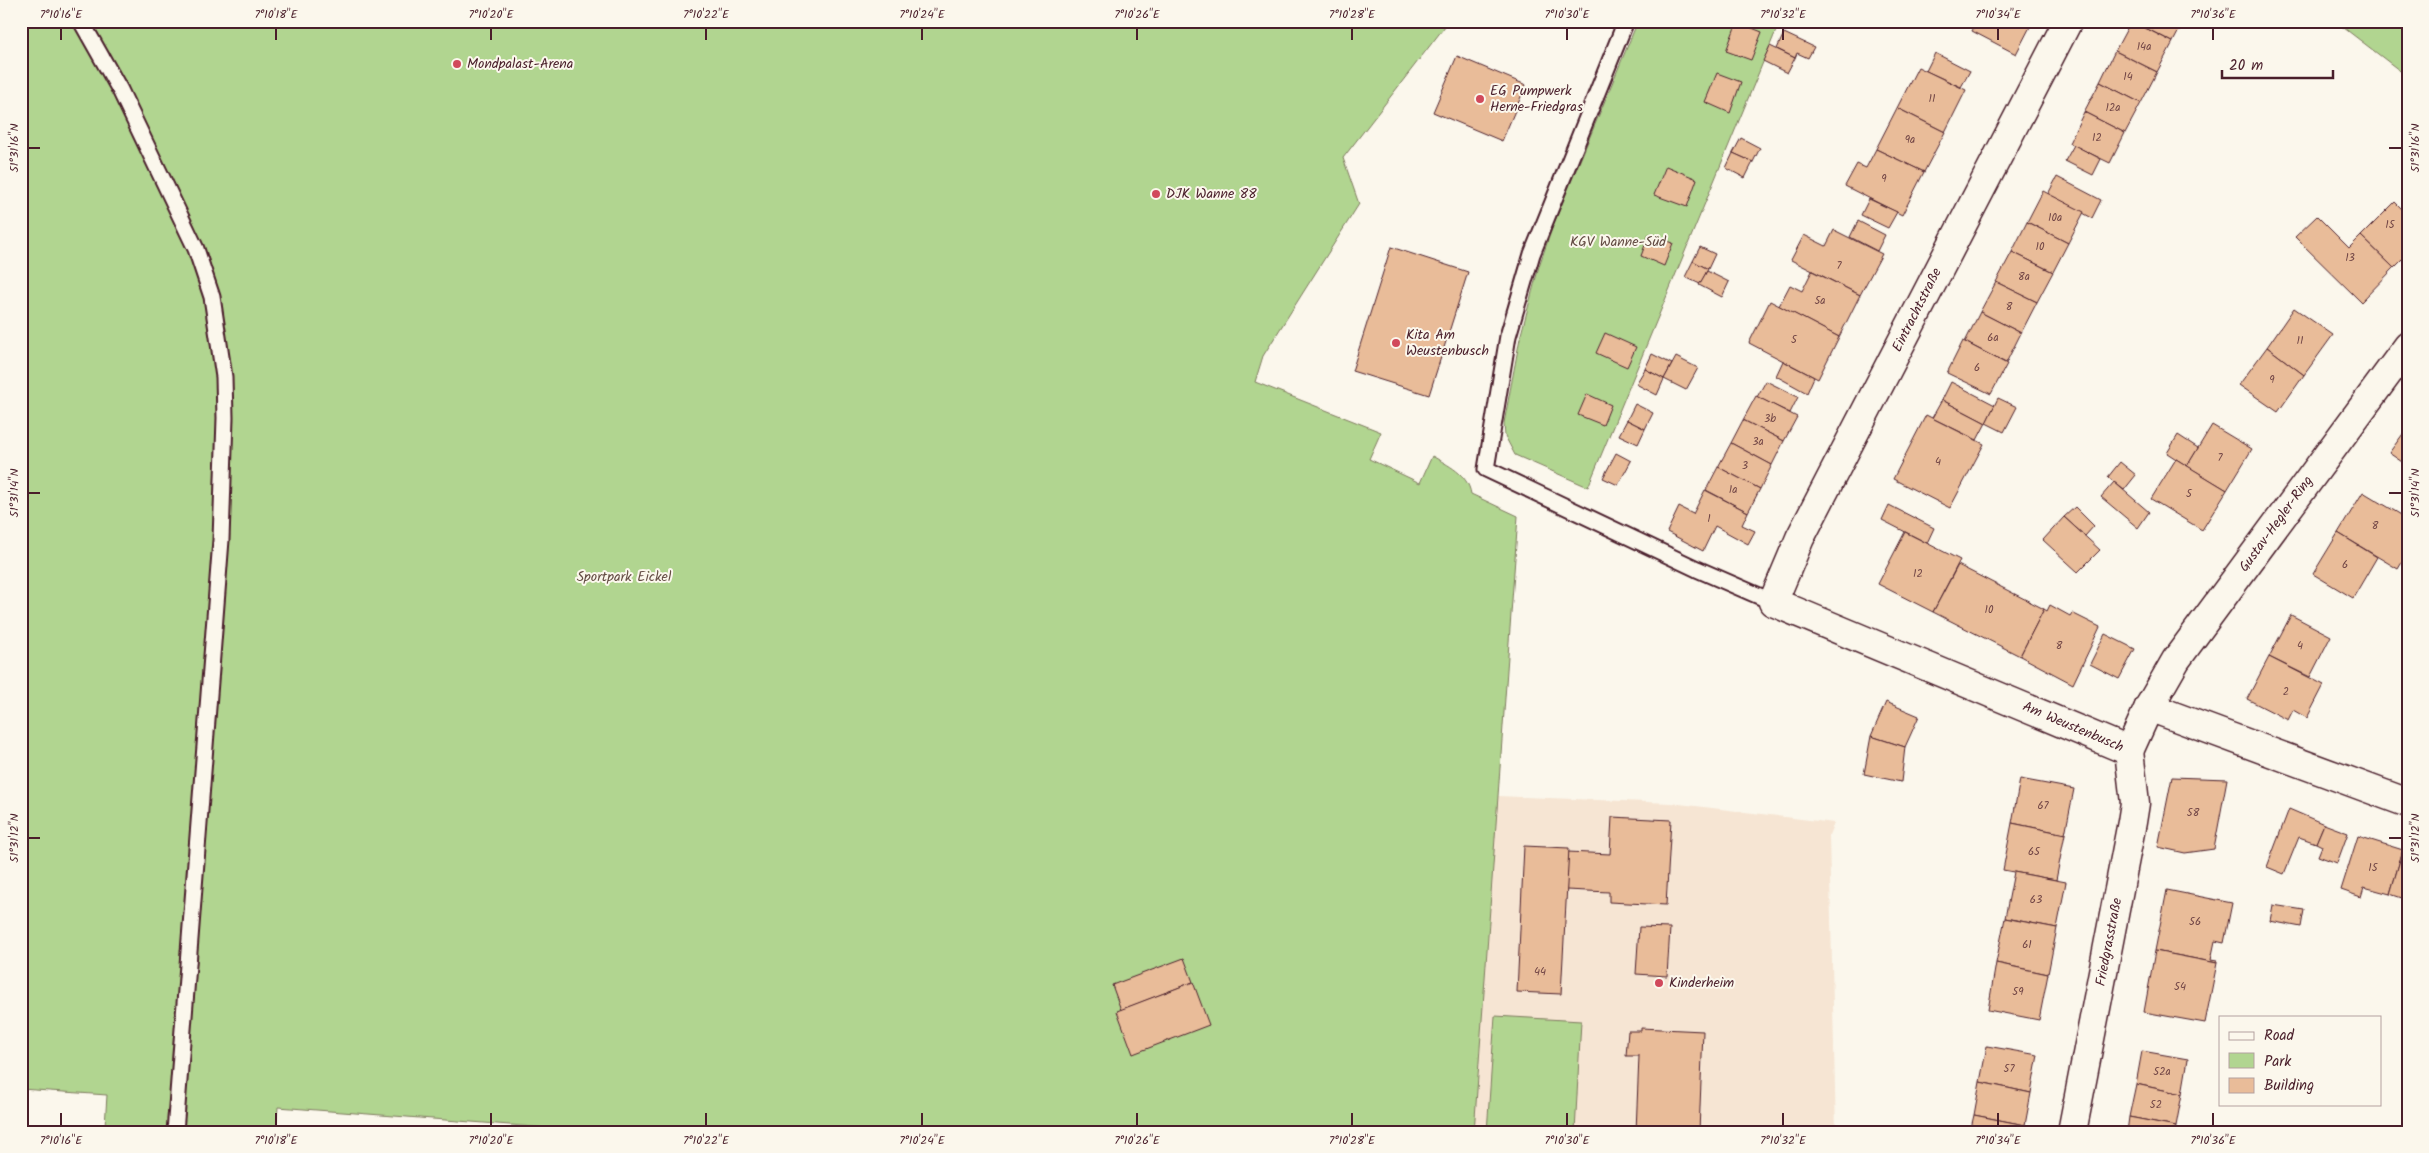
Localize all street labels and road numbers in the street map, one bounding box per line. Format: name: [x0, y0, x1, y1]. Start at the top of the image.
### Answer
street label: Eintrachtstraße: [1886, 263, 1948, 356]
street label: Gustav-Hegler-Ring: [2234, 471, 2318, 577]
street label: Am Weustenbusch: [2019, 696, 2127, 758]
street label: Friedgrasstraße: [2090, 895, 2128, 988]

